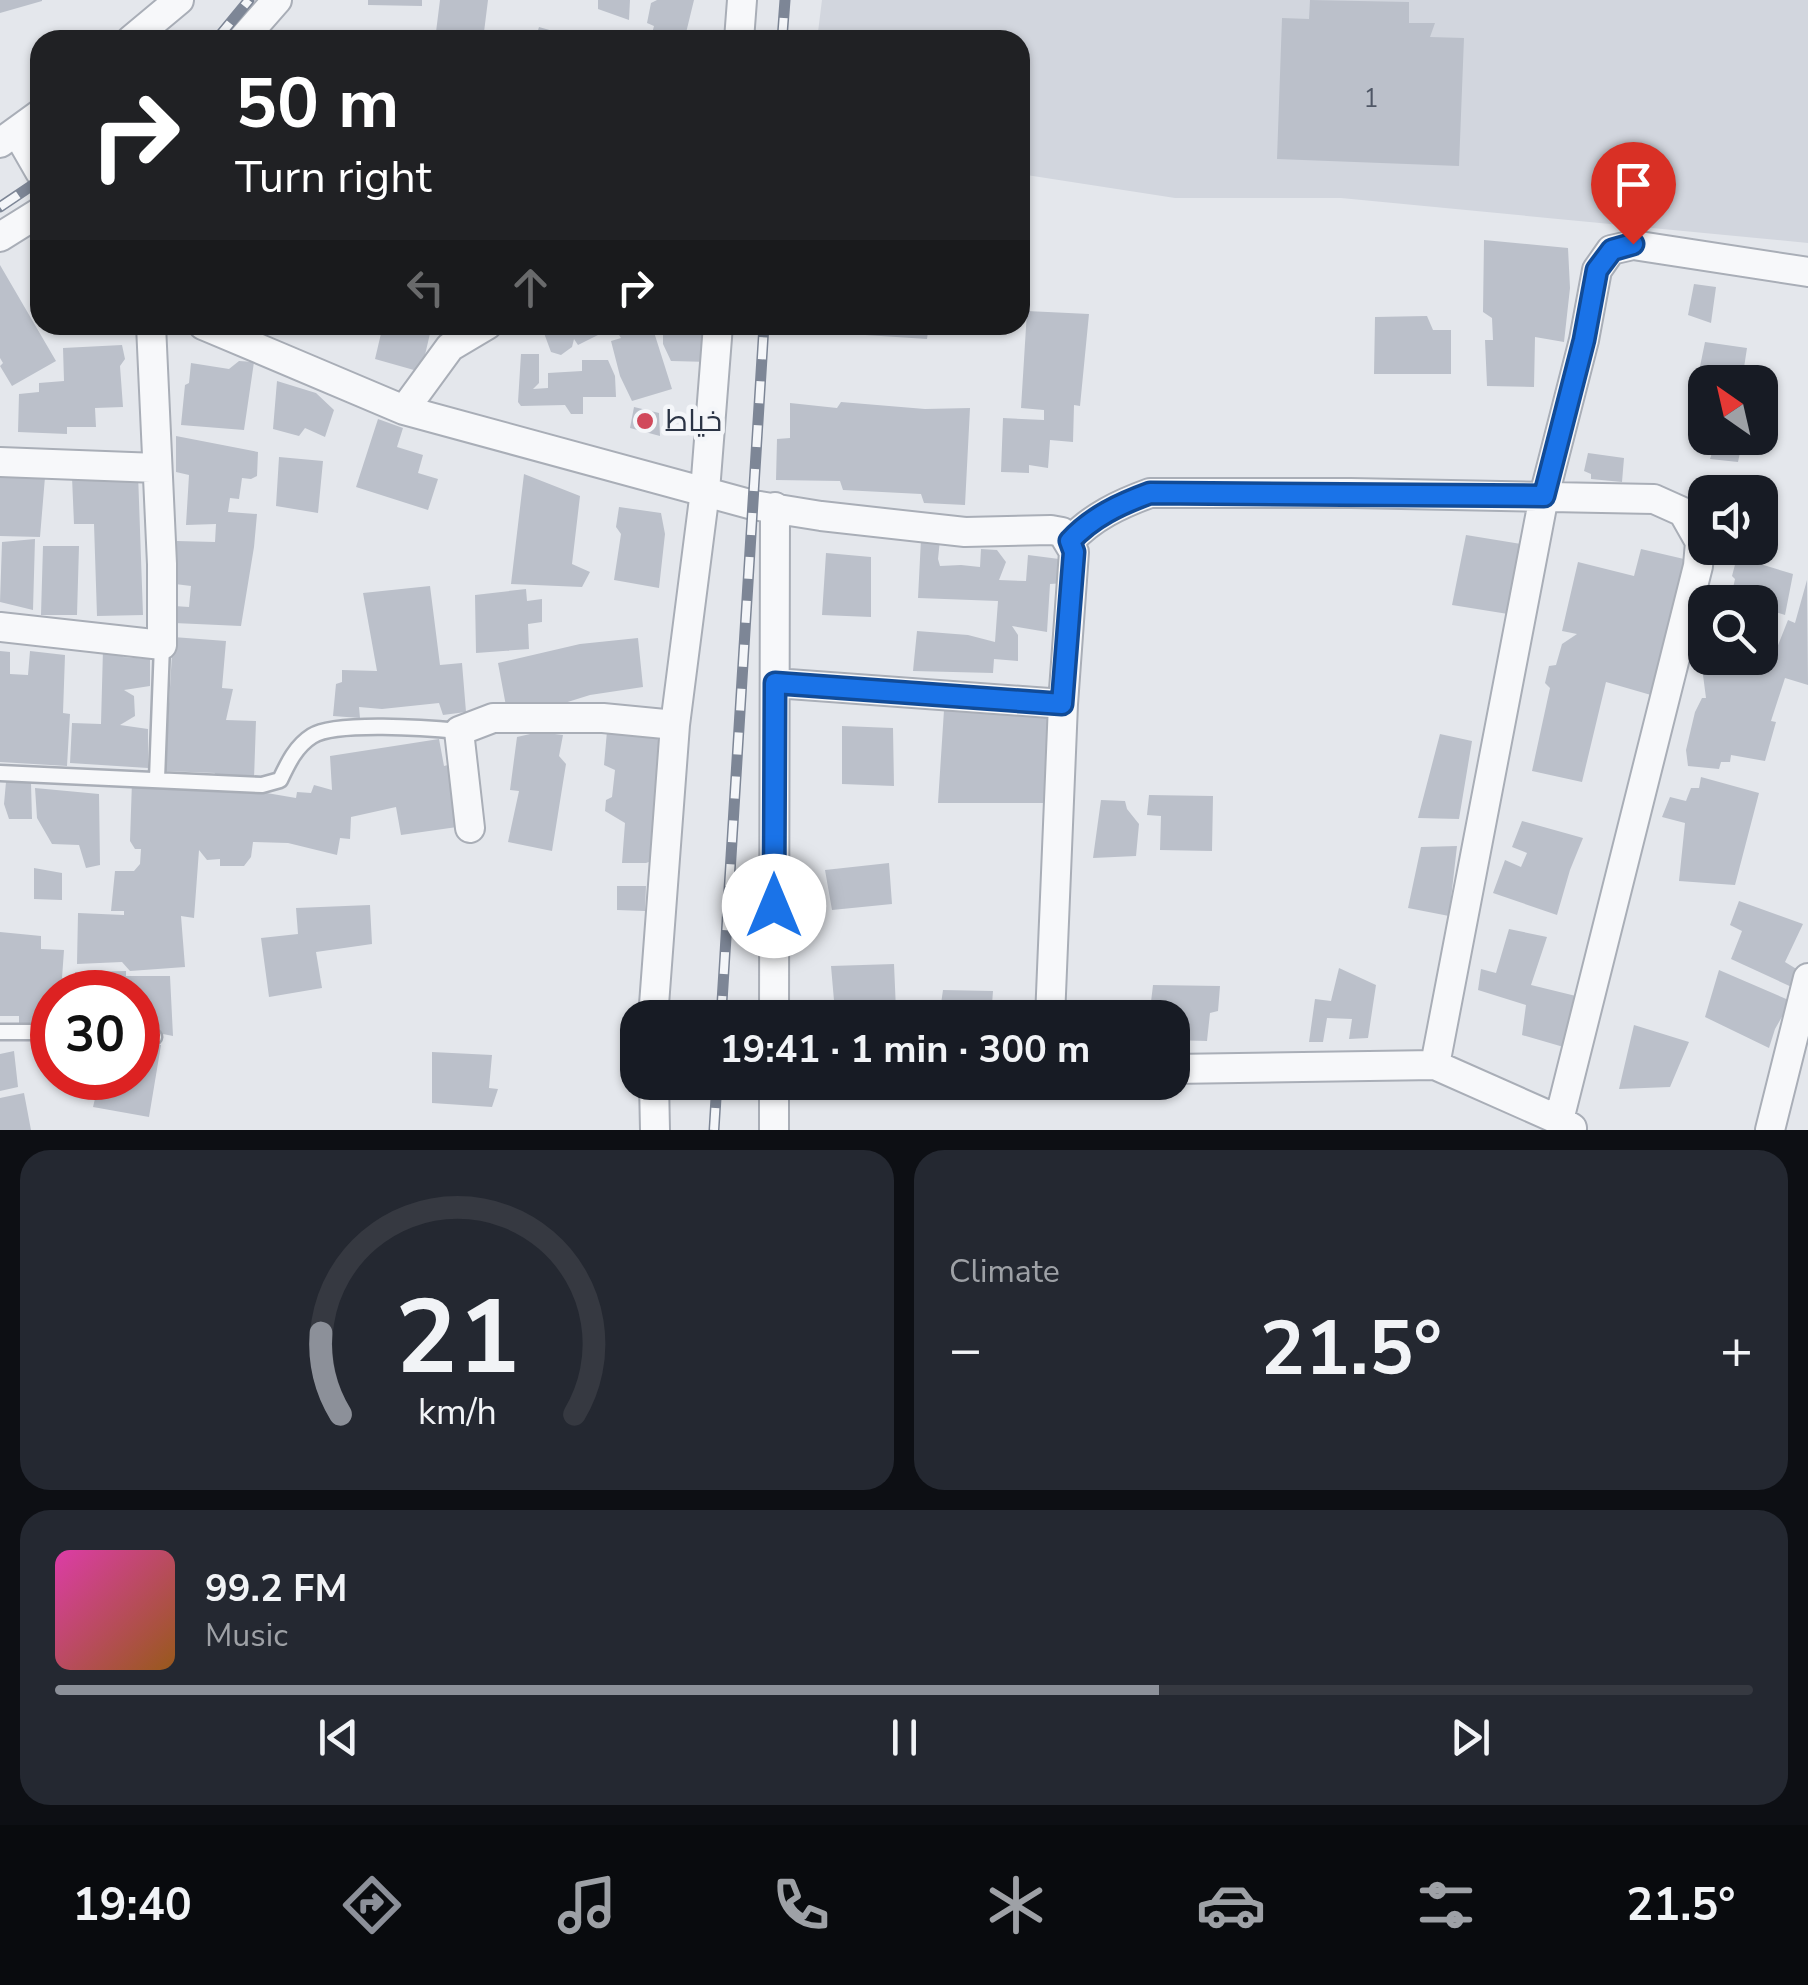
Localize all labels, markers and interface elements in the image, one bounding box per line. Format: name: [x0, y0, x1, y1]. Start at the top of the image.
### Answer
text: 50 m: [235, 56, 399, 152]
icon: right: [70, 70, 200, 200]
house number: 1: [1363, 82, 1379, 116]
pin: [1591, 142, 1676, 245]
text: Turn right: [235, 147, 432, 208]
icon: arrive: [1606, 157, 1661, 212]
icon: left: [398, 260, 453, 315]
icon: ahead: [503, 260, 558, 315]
icon: right: [608, 260, 663, 315]
north arrow: [1688, 365, 1778, 455]
map controls: [1688, 365, 1778, 675]
place label: خياط: [665, 401, 722, 442]
marker: خياط: [634, 410, 656, 432]
button: sound: [1688, 475, 1778, 565]
button: search: [1688, 585, 1778, 675]
position arrow: [722, 854, 826, 958]
speed limit sign: 30: [30, 970, 160, 1100]
text: 19:41 · 1 min · 300 m: [720, 1024, 1090, 1075]
text: Climate: [949, 1250, 1060, 1293]
text: 21: [395, 1267, 519, 1409]
text: 21.5°: [1260, 1298, 1442, 1400]
text: −: [949, 1312, 982, 1387]
text: +: [1720, 1312, 1753, 1387]
text: km/h: [418, 1388, 496, 1437]
text: 99.2 FM: [205, 1563, 347, 1614]
text: Music: [205, 1614, 288, 1657]
icon: previous: [311, 1710, 366, 1765]
icon: pause: [877, 1710, 932, 1765]
icon: next: [1443, 1710, 1498, 1765]
icon: directions: [337, 1870, 407, 1940]
icon: music: [552, 1870, 622, 1940]
icon: phone: [766, 1870, 836, 1940]
icon: climate: [981, 1870, 1051, 1940]
icon: car: [1196, 1870, 1266, 1940]
icon: filters: [1411, 1870, 1481, 1940]
text: 19:40: [72, 1875, 192, 1936]
text: 21.5°: [1626, 1875, 1735, 1936]

